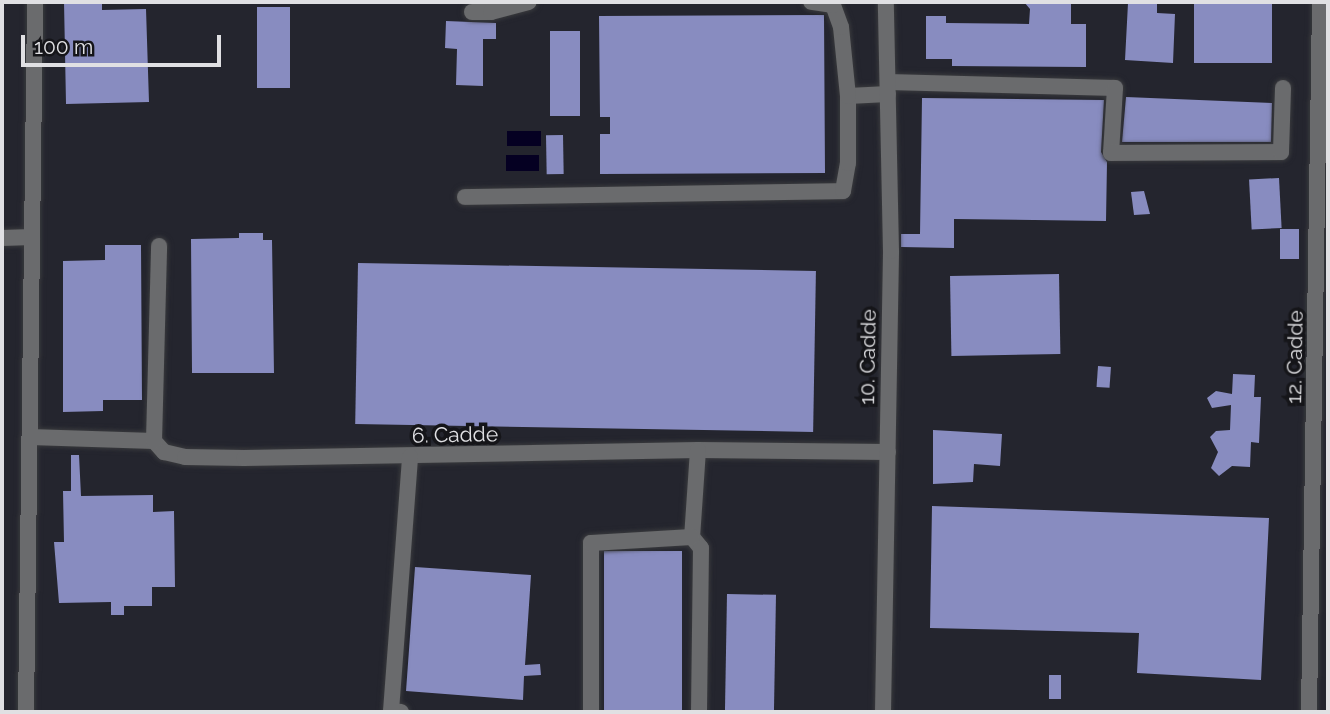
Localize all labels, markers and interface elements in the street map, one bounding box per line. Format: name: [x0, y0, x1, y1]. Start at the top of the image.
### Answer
scale bar: [24, 21, 224, 65]
text: 100 m: [34, 34, 93, 59]
street label: 10. Cadde: [855, 309, 881, 405]
street label: 12. Cadde: [1282, 310, 1308, 404]
street label: 6. Cadde: [412, 422, 498, 448]

